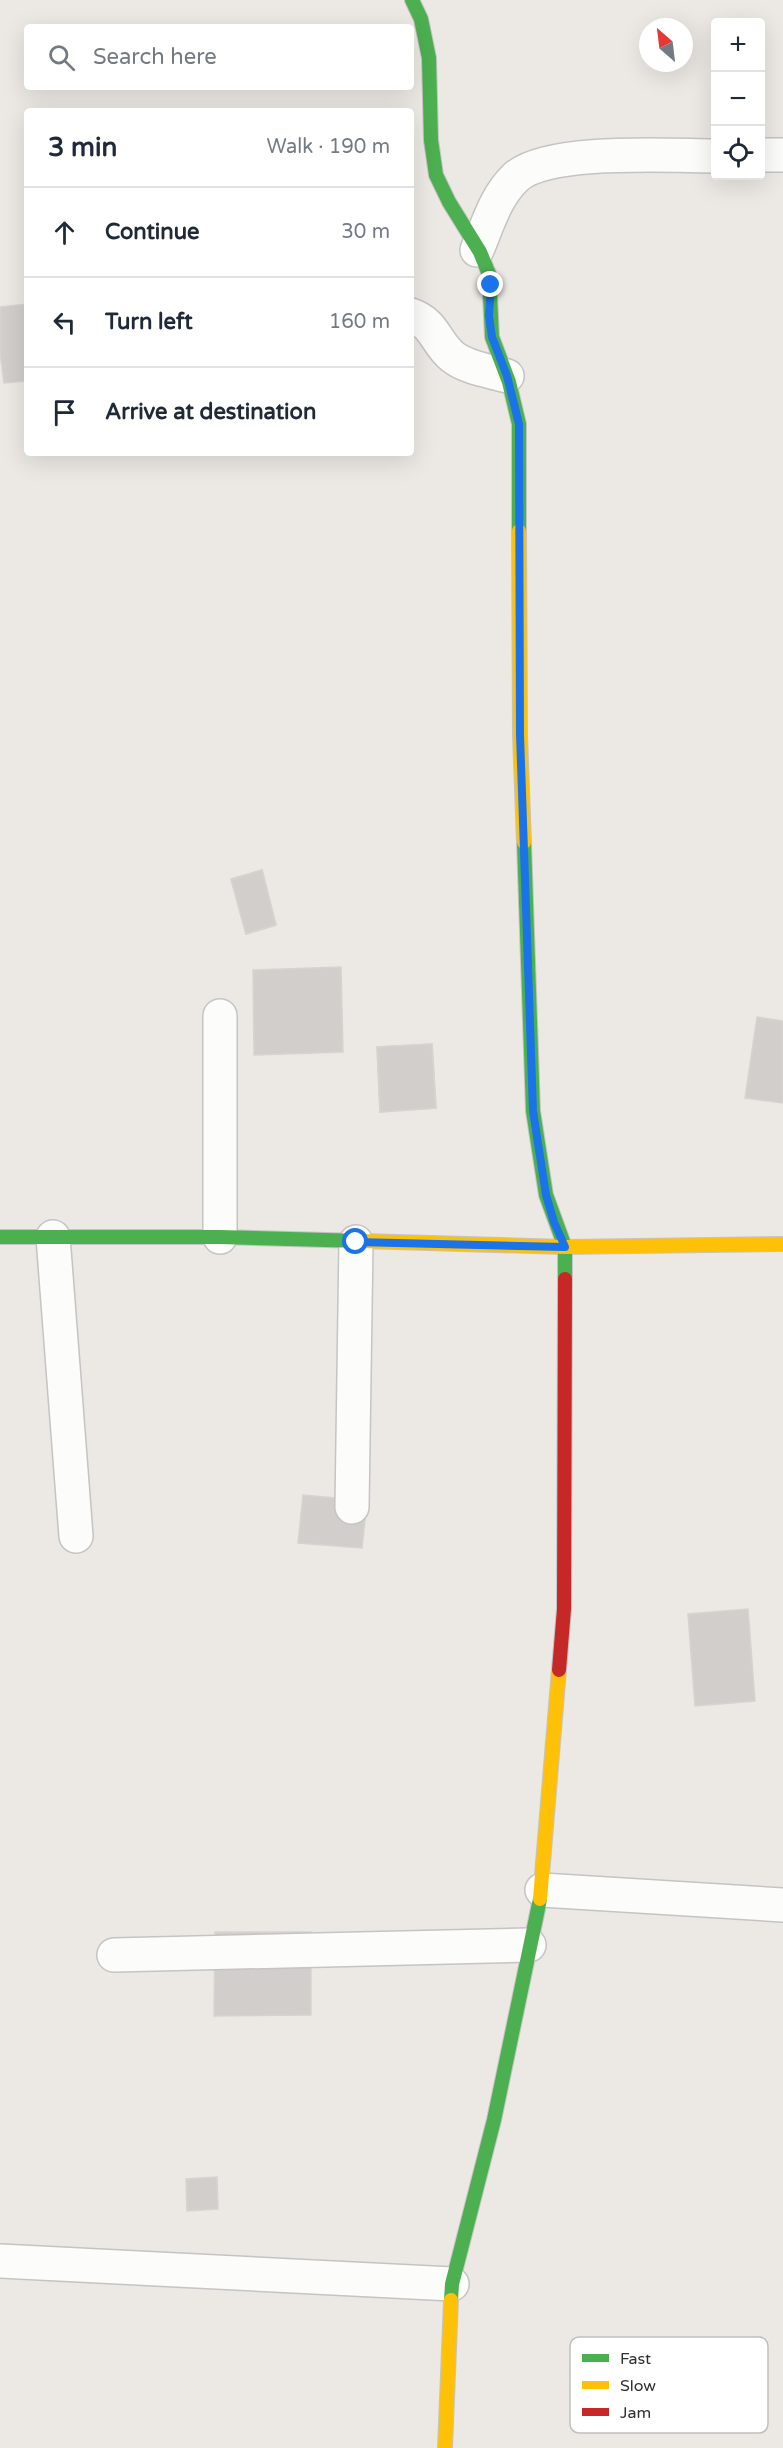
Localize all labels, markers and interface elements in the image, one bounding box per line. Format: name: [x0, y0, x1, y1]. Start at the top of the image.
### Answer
north arrow: [639, 18, 693, 72]
map controls: [711, 18, 765, 180]
button: +: [711, 18, 765, 72]
search box: [24, 24, 414, 90]
icon: search: [45, 41, 78, 74]
text: Search here: [93, 44, 217, 70]
button: −: [711, 72, 765, 126]
button: locate: [711, 126, 765, 180]
text: 3 min: [48, 132, 117, 163]
text: Walk · 190 m: [267, 135, 390, 159]
icon: ahead: [48, 216, 81, 249]
text: Continue: [105, 219, 200, 245]
text: 30 m: [341, 220, 390, 244]
route end: [477, 271, 503, 297]
icon: left: [48, 306, 81, 339]
text: Turn left: [105, 309, 193, 335]
text: 160 m: [329, 310, 390, 334]
icon: arrive: [48, 396, 81, 429]
text: Arrive at destination: [105, 399, 316, 425]
route start: [342, 1228, 368, 1254]
legend: [570, 2337, 768, 2433]
text: Fast: [620, 2349, 651, 2369]
text: Slow: [620, 2376, 656, 2396]
text: Jam: [620, 2403, 651, 2423]

